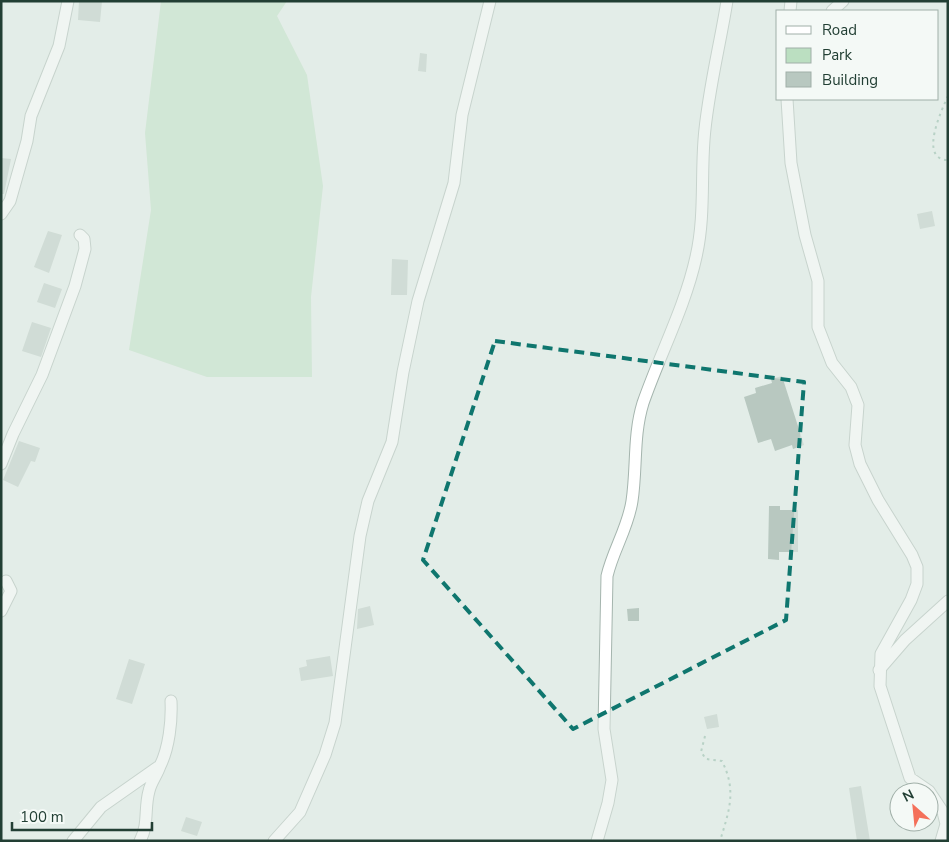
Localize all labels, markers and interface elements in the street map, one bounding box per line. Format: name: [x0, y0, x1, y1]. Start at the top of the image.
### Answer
legend: [776, 10, 939, 100]
text: Road: [822, 20, 857, 40]
text: Park: [822, 45, 852, 65]
text: Building: [822, 70, 878, 90]
north arrow: [889, 782, 939, 832]
text: N: [899, 785, 917, 807]
scale bar: [12, 800, 152, 832]
text: 100 m: [20, 807, 64, 827]

